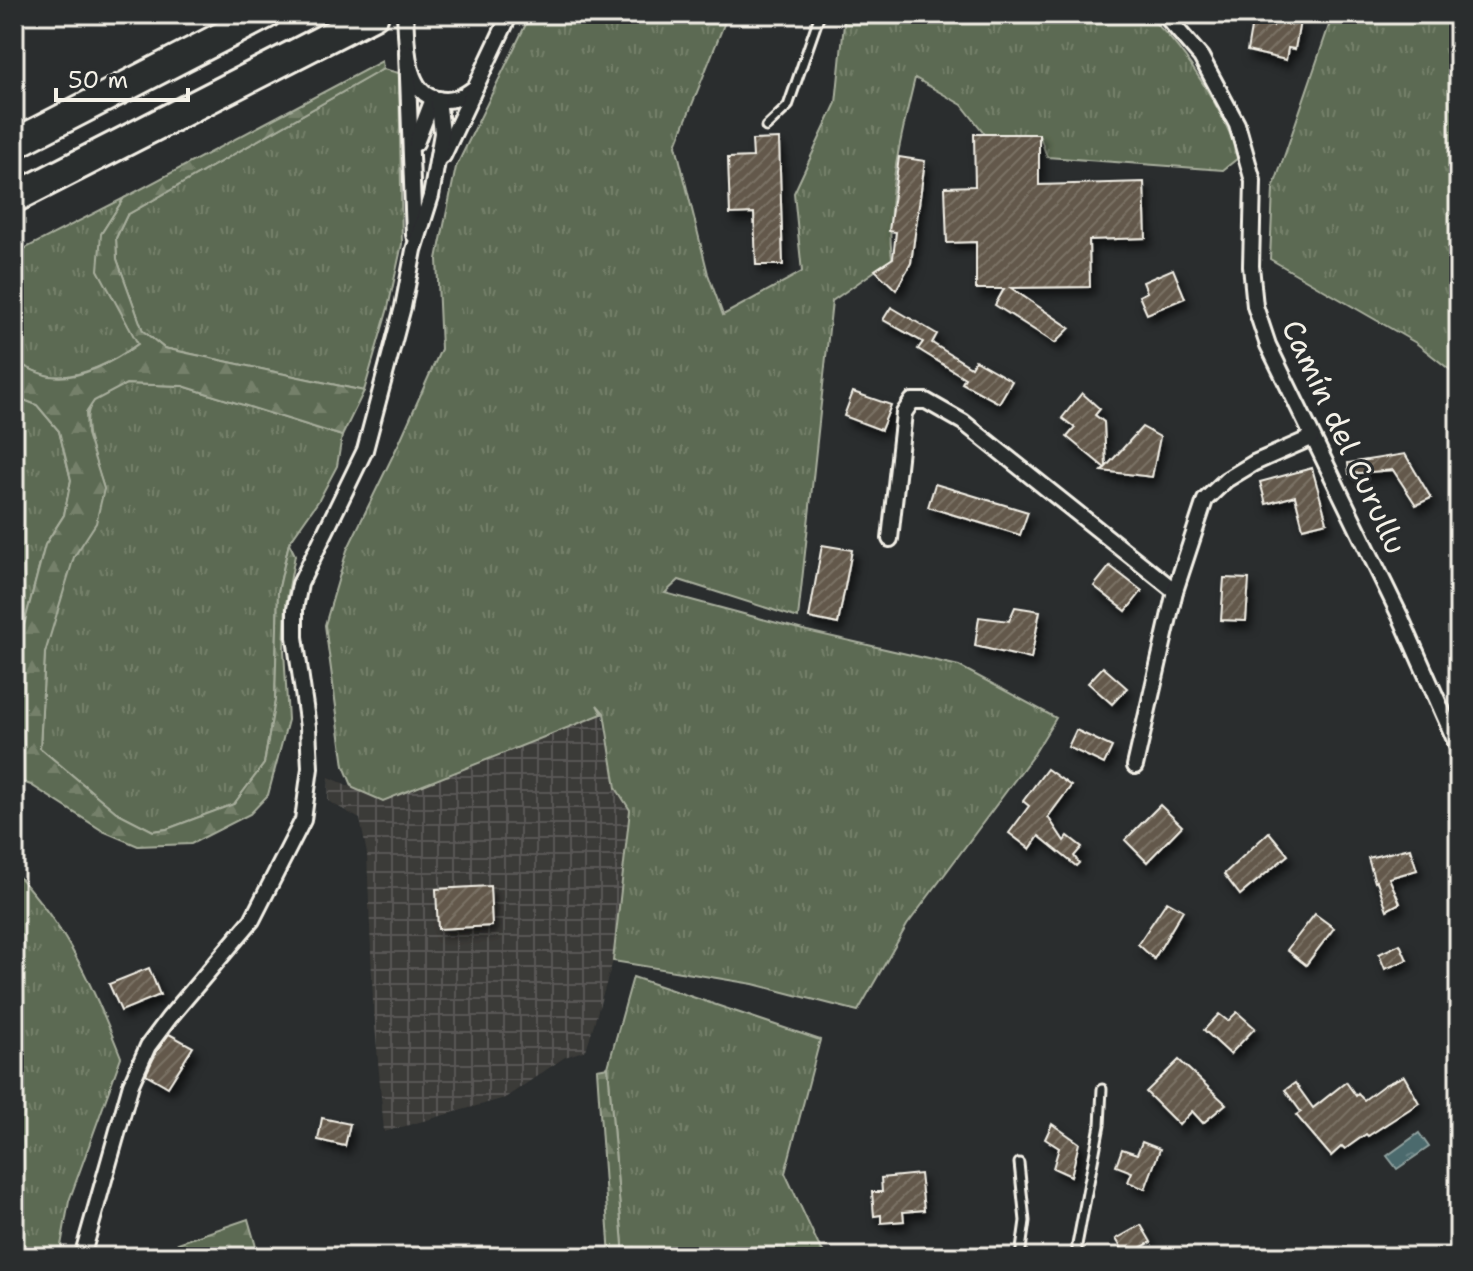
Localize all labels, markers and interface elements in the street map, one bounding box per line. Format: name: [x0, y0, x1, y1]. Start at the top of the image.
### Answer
scale bar: [56, 52, 188, 102]
text: 50 m: [68, 64, 128, 96]
street label: Camín del Curullu: [1272, 313, 1417, 561]

